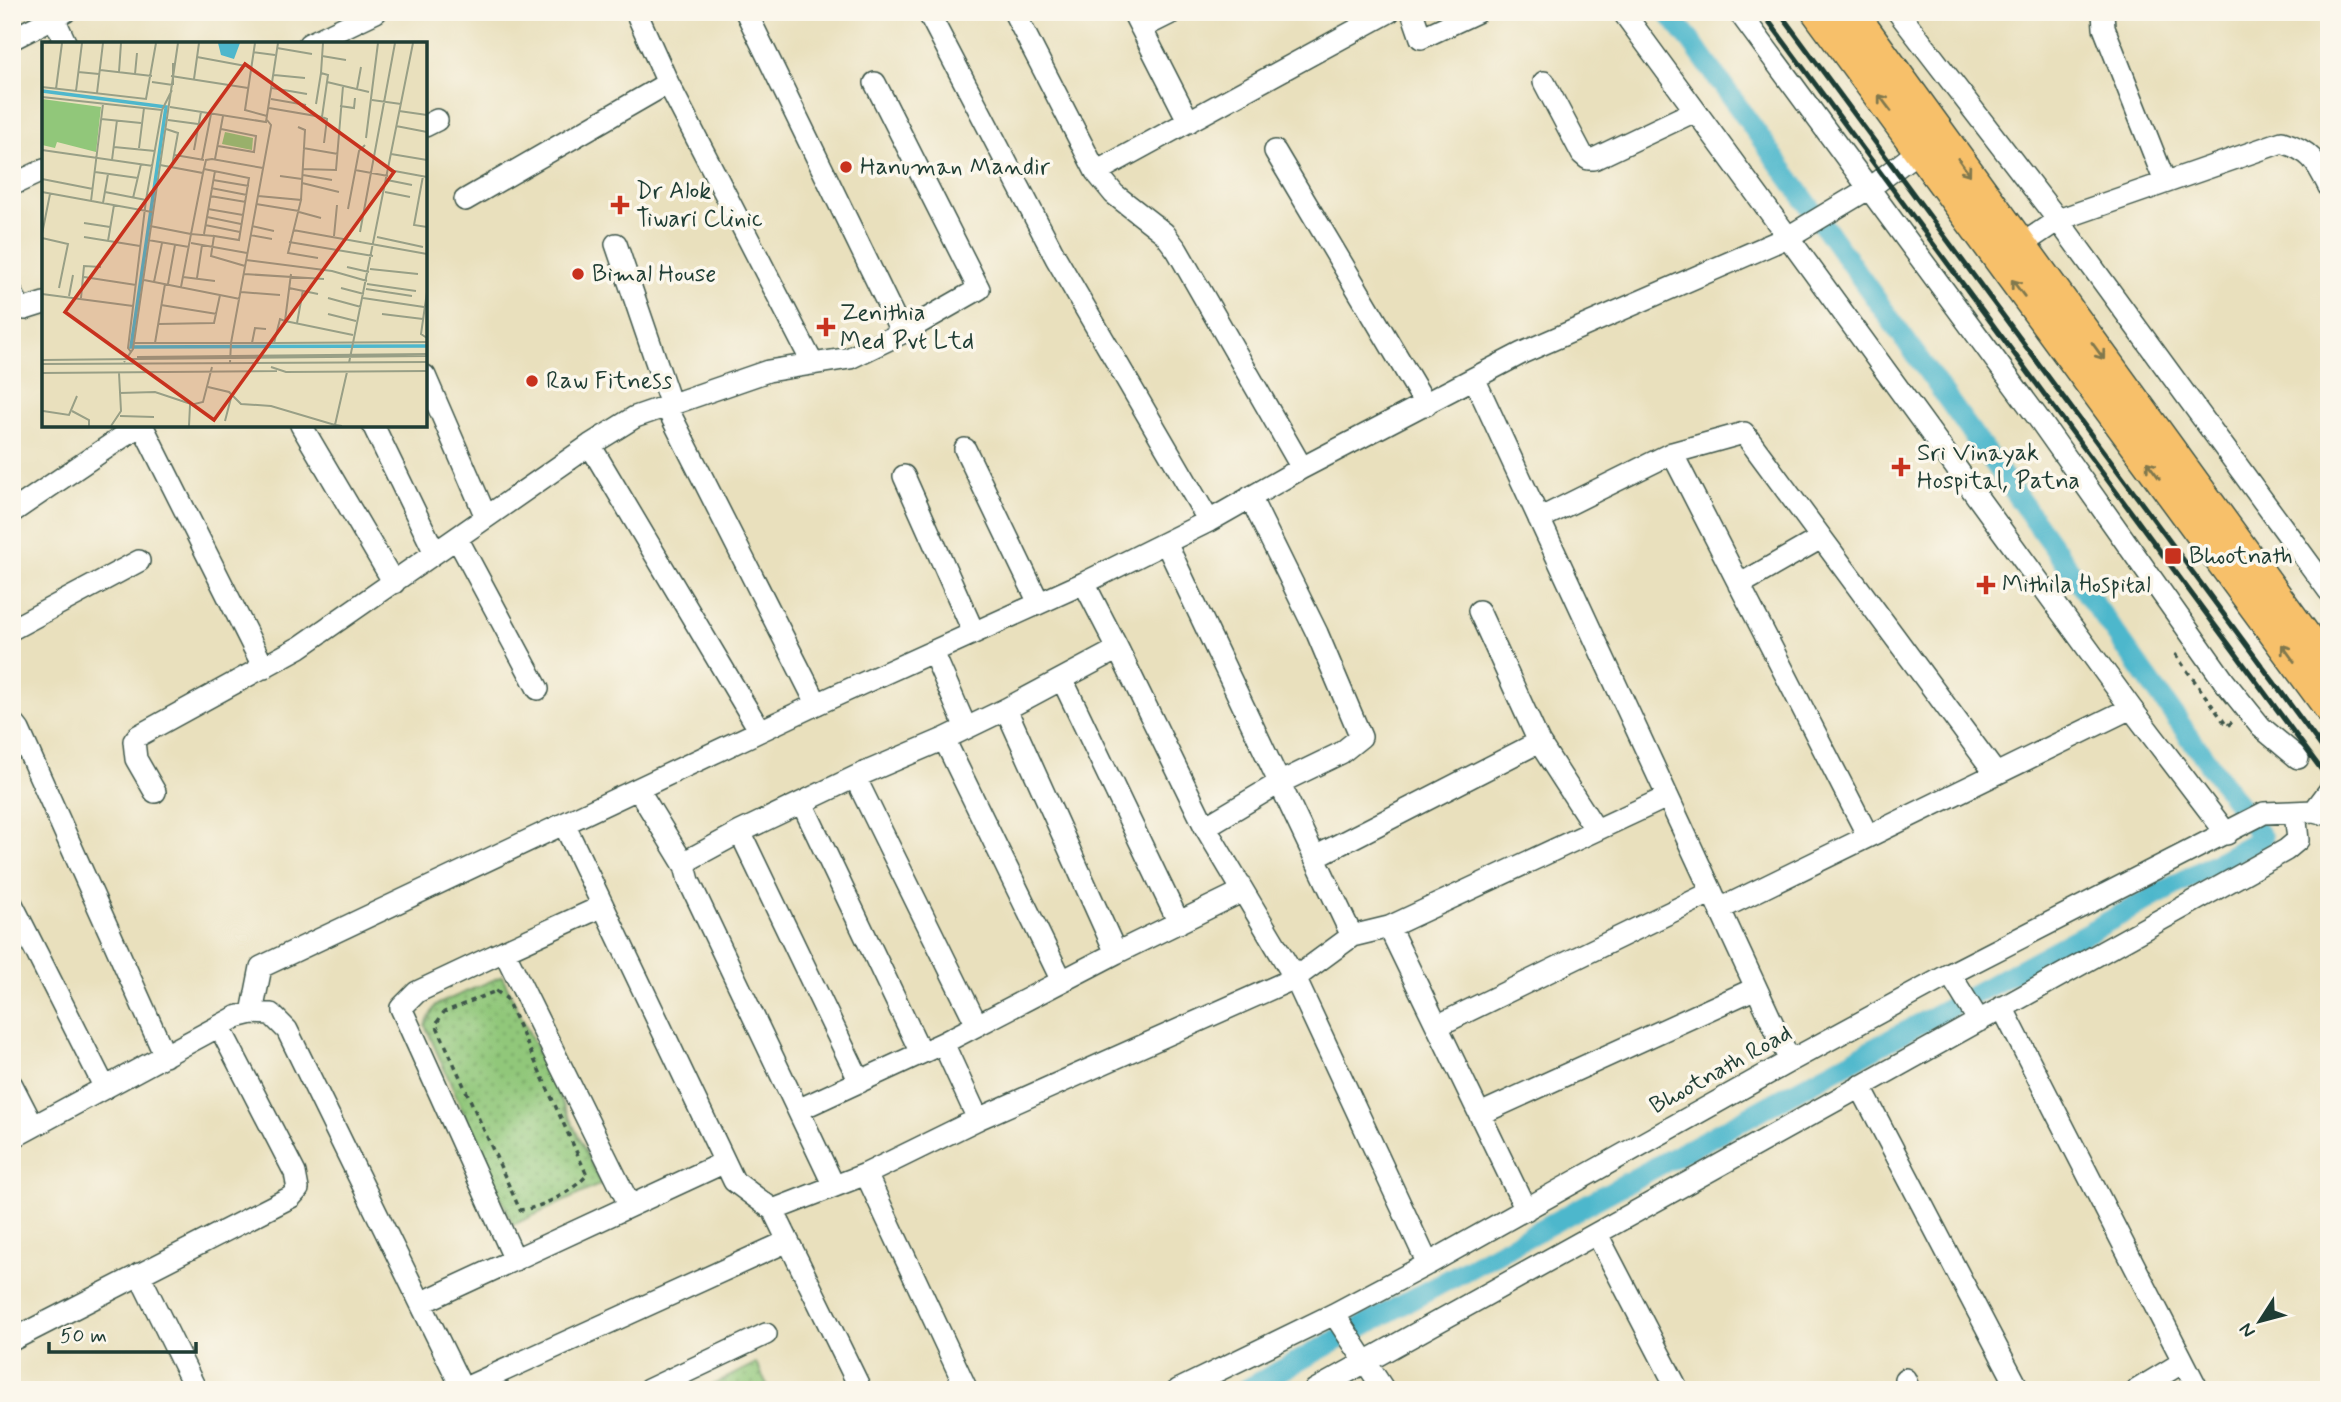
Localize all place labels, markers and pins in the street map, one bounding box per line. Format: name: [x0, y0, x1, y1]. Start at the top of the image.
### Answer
place label: Hanuman Mandir: [860, 152, 1050, 183]
marker: Hanuman Mandir: [838, 159, 854, 175]
place label: Dr Alok Tiwari Clinic: [636, 176, 763, 235]
marker: Dr Alok Tiwari Clinic: [610, 195, 630, 215]
place label: Bimal House: [592, 259, 716, 290]
marker: Bimal House: [570, 266, 586, 282]
place label: Zenithia Med Pvt Ltd: [840, 298, 974, 357]
marker: Zenithia Med Pvt Ltd: [818, 319, 834, 335]
place label: Raw Fitness: [546, 366, 673, 397]
marker: Raw Fitness: [524, 373, 540, 389]
place label: Sri Vinayak Hospital, Patna: [1917, 438, 2080, 497]
marker: Sri Vinayak Hospital, Patna: [1891, 457, 1911, 477]
place label: Bhootnath: [2189, 541, 2293, 572]
marker: Bhootnath: [2163, 546, 2183, 566]
place label: Mithila Hospital: [2002, 570, 2151, 601]
marker: Mithila Hospital: [1976, 575, 1996, 595]

